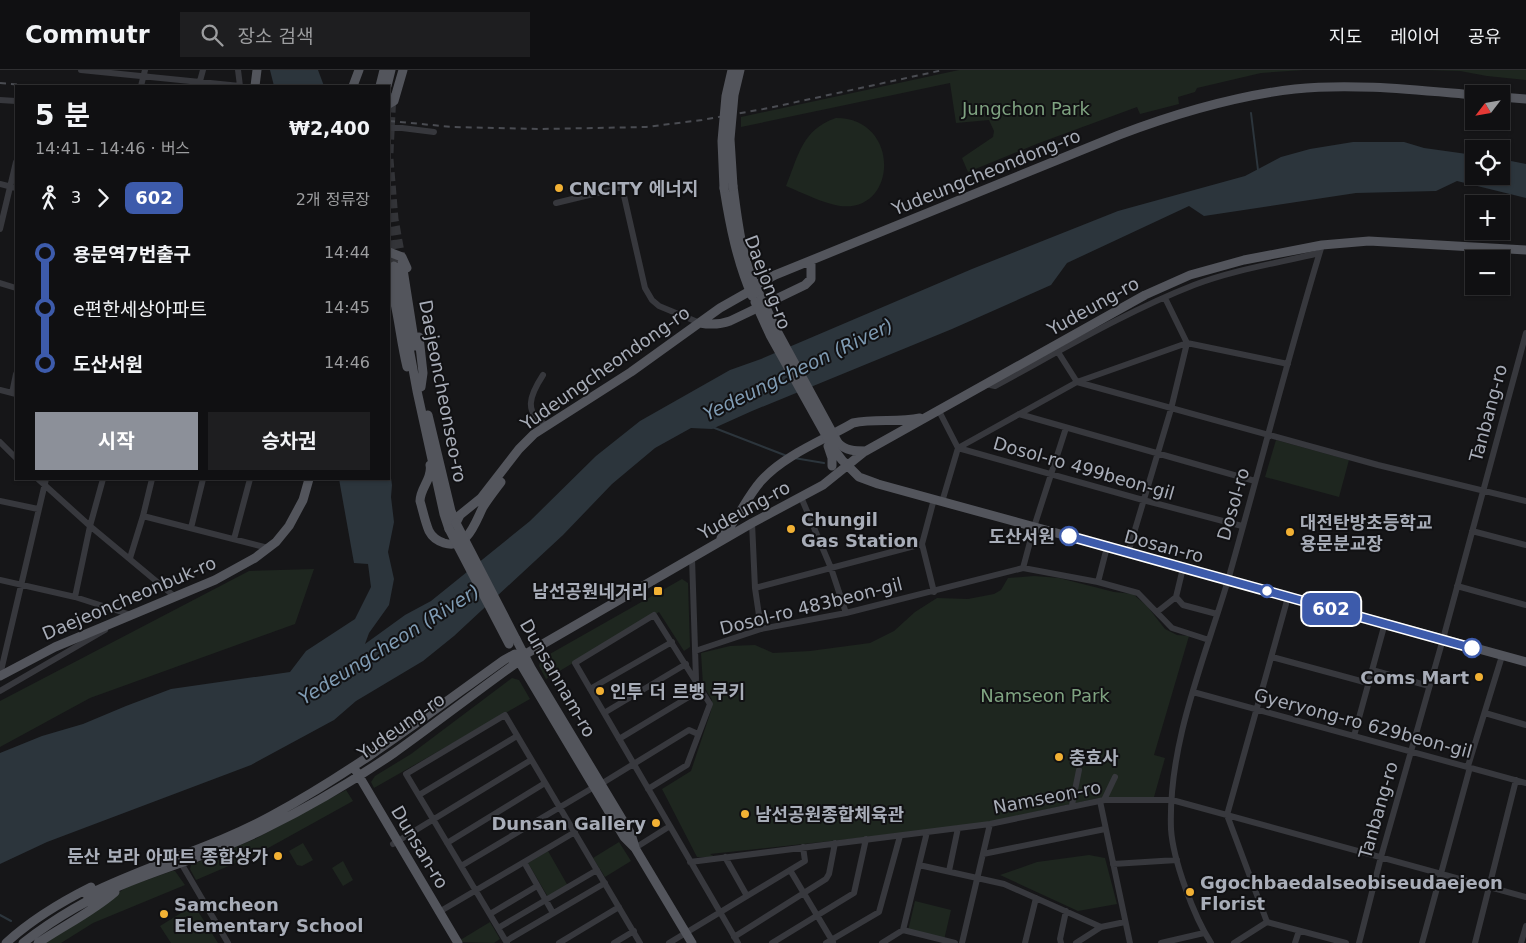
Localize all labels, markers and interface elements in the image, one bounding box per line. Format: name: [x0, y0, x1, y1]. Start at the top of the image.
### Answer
search box: [180, 12, 530, 57]
text: Commutr: [25, 21, 150, 49]
icon: search: [198, 21, 226, 49]
text: 장소 검색: [238, 25, 313, 47]
text: 지도: [1329, 26, 1362, 47]
text: 레이어: [1390, 26, 1440, 47]
text: 공유: [1468, 26, 1501, 47]
north arrow: [1465, 85, 1510, 130]
map controls: [1465, 85, 1510, 295]
park label: Jungchon Park: [961, 98, 1091, 119]
text: 5 분: [35, 99, 90, 132]
text: ₩2,400: [289, 117, 370, 139]
street label: Yudeungcheondong-ro: [888, 124, 1083, 220]
text: 14:41 – 14:46 · 버스: [35, 139, 190, 158]
button: locate: [1465, 140, 1510, 185]
place label: CNCITY 에너지: [569, 178, 698, 199]
marker: CNCITY 에너지: [553, 182, 565, 194]
icon: walk: [35, 184, 63, 212]
icon: forward: [89, 184, 117, 212]
text: 602: [135, 187, 173, 208]
text: 3: [71, 188, 81, 207]
text: 2개 정류장: [296, 190, 370, 209]
button: +: [1465, 195, 1510, 240]
street label: Daejong-ro: [740, 232, 796, 332]
text: 용문역7번출구: [73, 243, 191, 265]
text: 14:44: [324, 243, 370, 262]
button: −: [1465, 250, 1510, 295]
street label: Yudeung-ro: [1043, 272, 1143, 340]
text: e편한세상아파트: [73, 298, 207, 320]
text: 14:45: [324, 298, 370, 317]
street label: Daejeoncheonseo-ro: [415, 298, 471, 484]
street label: Yudeungcheondong-ro: [516, 302, 694, 435]
water label: Yedeungcheon (River): [699, 313, 897, 425]
text: 도산서원: [73, 353, 143, 375]
text: 14:46: [324, 353, 370, 372]
street label: Tanbang-ro: [1465, 362, 1511, 465]
button: 시작: [35, 412, 198, 470]
button: 승차권: [208, 412, 370, 470]
street label: Dosol-ro 499beon-gil: [991, 432, 1177, 504]
street label: Dosol-ro: [1213, 465, 1253, 543]
street label: Yudeung-ro: [694, 476, 794, 544]
place label: Chungil Gas Station: [801, 509, 919, 551]
place label: 대전탄방초등학교 용문분교장: [1300, 512, 1432, 554]
marker: Chungil Gas Station: [785, 523, 797, 535]
street label: Dosan-ro: [1122, 525, 1206, 567]
place label: 도산서원: [989, 526, 1055, 547]
marker: 도산서원: [1059, 526, 1079, 546]
marker: 대전탄방초등학교 용문분교장: [1284, 526, 1296, 538]
street label: Daejeoncheonbuk-ro: [39, 552, 219, 644]
street label: Dosol-ro 483beon-gil: [717, 573, 905, 639]
water label: Yedeungcheon (River): [295, 579, 483, 709]
place label: 남선공원네거리: [532, 581, 648, 602]
unlabelled marker: [1260, 584, 1274, 598]
marker: 남선공원네거리: [652, 585, 664, 597]
line badge: 602: [1302, 593, 1360, 625]
text: 602: [1312, 598, 1350, 619]
street label: Dunsannam-ro: [516, 615, 600, 741]
unlabelled marker: [1462, 638, 1482, 658]
place label: Coms Mart: [1360, 667, 1469, 688]
marker: Coms Mart: [1473, 671, 1485, 683]
place label: 인투 더 르뱅 쿠키: [610, 681, 745, 702]
street label: Gyeryong-ro 629beon-gil: [1252, 684, 1474, 762]
marker: 인투 더 르뱅 쿠키: [594, 685, 606, 697]
park label: Namseon Park: [980, 685, 1110, 706]
street label: Yudeung-ro: [353, 688, 449, 764]
place label: 충효사: [1069, 747, 1119, 768]
marker: 충효사: [1053, 751, 1065, 763]
street label: Tanbang-ro: [1354, 759, 1402, 862]
street label: Namseon-ro: [991, 776, 1103, 818]
street label: Dunsan-ro: [387, 802, 453, 892]
place label: 남선공원종합체육관: [755, 804, 904, 825]
marker: 남선공원종합체육관: [739, 808, 751, 820]
place label: Dunsan Gallery: [491, 813, 646, 834]
marker: Dunsan Gallery: [650, 817, 662, 829]
place label: 둔산 보라 아파트 종합상가: [67, 846, 268, 867]
marker: 둔산 보라 아파트 종합상가: [272, 850, 284, 862]
place label: Ggochbaedalseobiseudaejeon Florist: [1200, 872, 1503, 914]
marker: Ggochbaedalseobiseudaejeon Florist: [1184, 886, 1196, 898]
place label: Samcheon Elementary School: [174, 894, 363, 936]
marker: Samcheon Elementary School: [158, 908, 170, 920]

